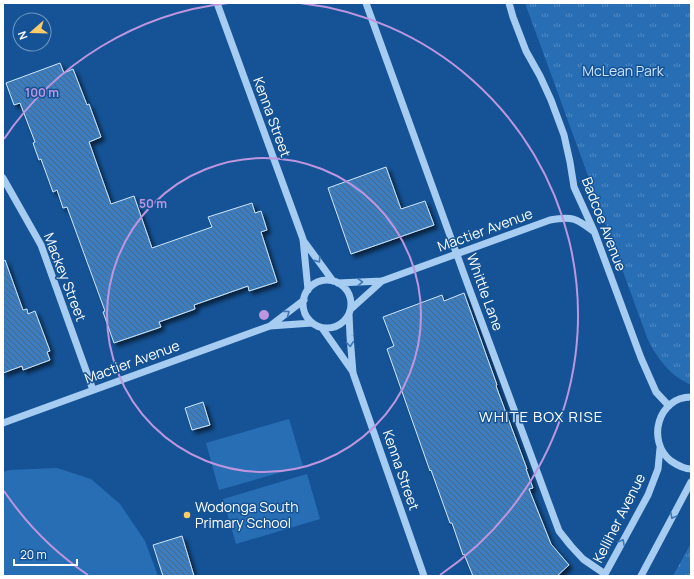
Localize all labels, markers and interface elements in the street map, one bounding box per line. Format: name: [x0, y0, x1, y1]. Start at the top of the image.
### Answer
north arrow: [12, 12, 52, 52]
text: N: [14, 29, 31, 42]
park label: McLean Park: [582, 61, 665, 80]
street label: Kenna Street: [249, 74, 296, 160]
text: 100 m: [25, 84, 59, 101]
street label: Badcoe Avenue: [578, 174, 631, 274]
text: 50 m: [139, 195, 167, 212]
street label: Mactier Avenue: [435, 203, 535, 256]
street label: Mackey Street: [40, 230, 91, 324]
street label: Whittle Lane: [463, 251, 508, 333]
one-way arrow: [313, 256, 320, 263]
one-way arrow: [357, 278, 363, 286]
centre of rings: [257, 308, 271, 322]
one-way arrow: [283, 311, 290, 318]
street label: Mactier Avenue: [82, 335, 182, 388]
one-way arrow: [346, 341, 355, 347]
district label: WHITE BOX RISE: [479, 406, 603, 427]
street label: Kenna Street: [379, 427, 424, 513]
street label: Kelliher Avenue: [588, 470, 649, 566]
place label: Wodonga South Primary School: [195, 497, 298, 532]
marker: Wodonga South Primary School: [182, 510, 192, 520]
one-way arrow: [670, 512, 677, 519]
one-way arrow: [618, 539, 625, 546]
scale bar: [14, 541, 77, 567]
text: 20 m: [20, 546, 47, 563]

